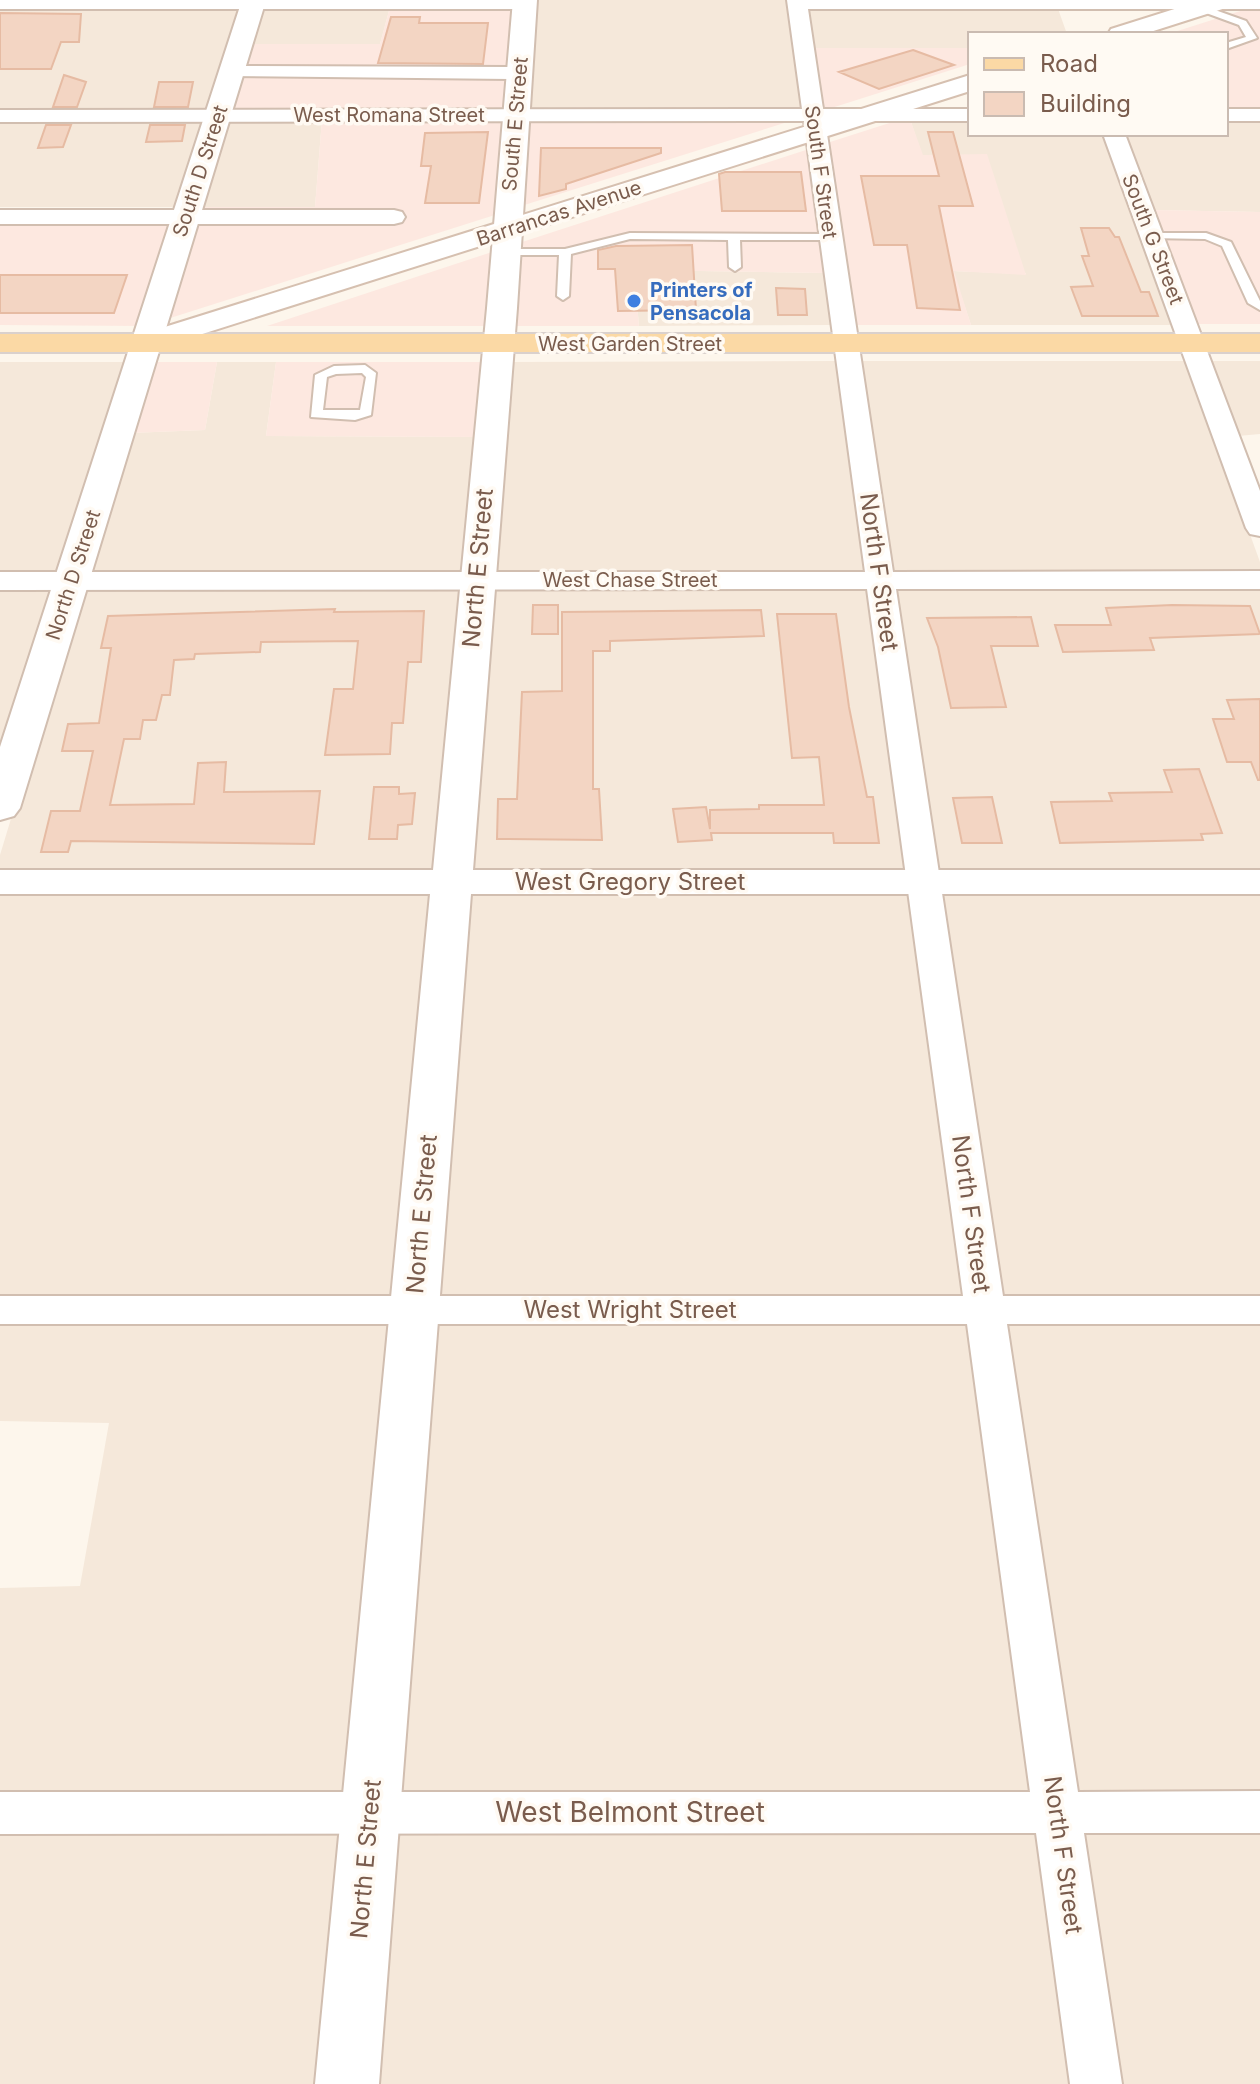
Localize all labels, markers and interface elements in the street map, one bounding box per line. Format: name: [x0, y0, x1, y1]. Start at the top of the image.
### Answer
legend: [968, 32, 1228, 136]
text: Road: [1040, 49, 1098, 78]
street label: South E Street: [497, 55, 533, 192]
text: Building: [1040, 89, 1131, 118]
street label: South D Street: [167, 102, 233, 240]
street label: West Romana Street: [293, 103, 485, 127]
street label: South F Street: [800, 104, 842, 241]
street label: South G Street: [1117, 170, 1189, 308]
street label: Barrancas Avenue: [473, 175, 645, 251]
place label: Printers of Pensacola: [650, 278, 753, 325]
marker: Printers of Pensacola: [625, 292, 643, 310]
street label: West Garden Street: [538, 332, 723, 356]
street label: North E Street: [456, 487, 499, 649]
street label: North F Street: [854, 491, 905, 653]
street label: North D Street: [41, 506, 105, 643]
street label: West Chase Street: [542, 568, 718, 592]
street label: West Gregory Street: [515, 867, 745, 896]
street label: North E Street: [400, 1133, 443, 1295]
street label: North F Street: [946, 1133, 997, 1295]
street label: West Wright Street: [524, 1295, 737, 1324]
street label: North F Street: [1038, 1774, 1089, 1936]
street label: North E Street: [344, 1778, 387, 1940]
street label: West Belmont Street: [495, 1795, 765, 1829]

